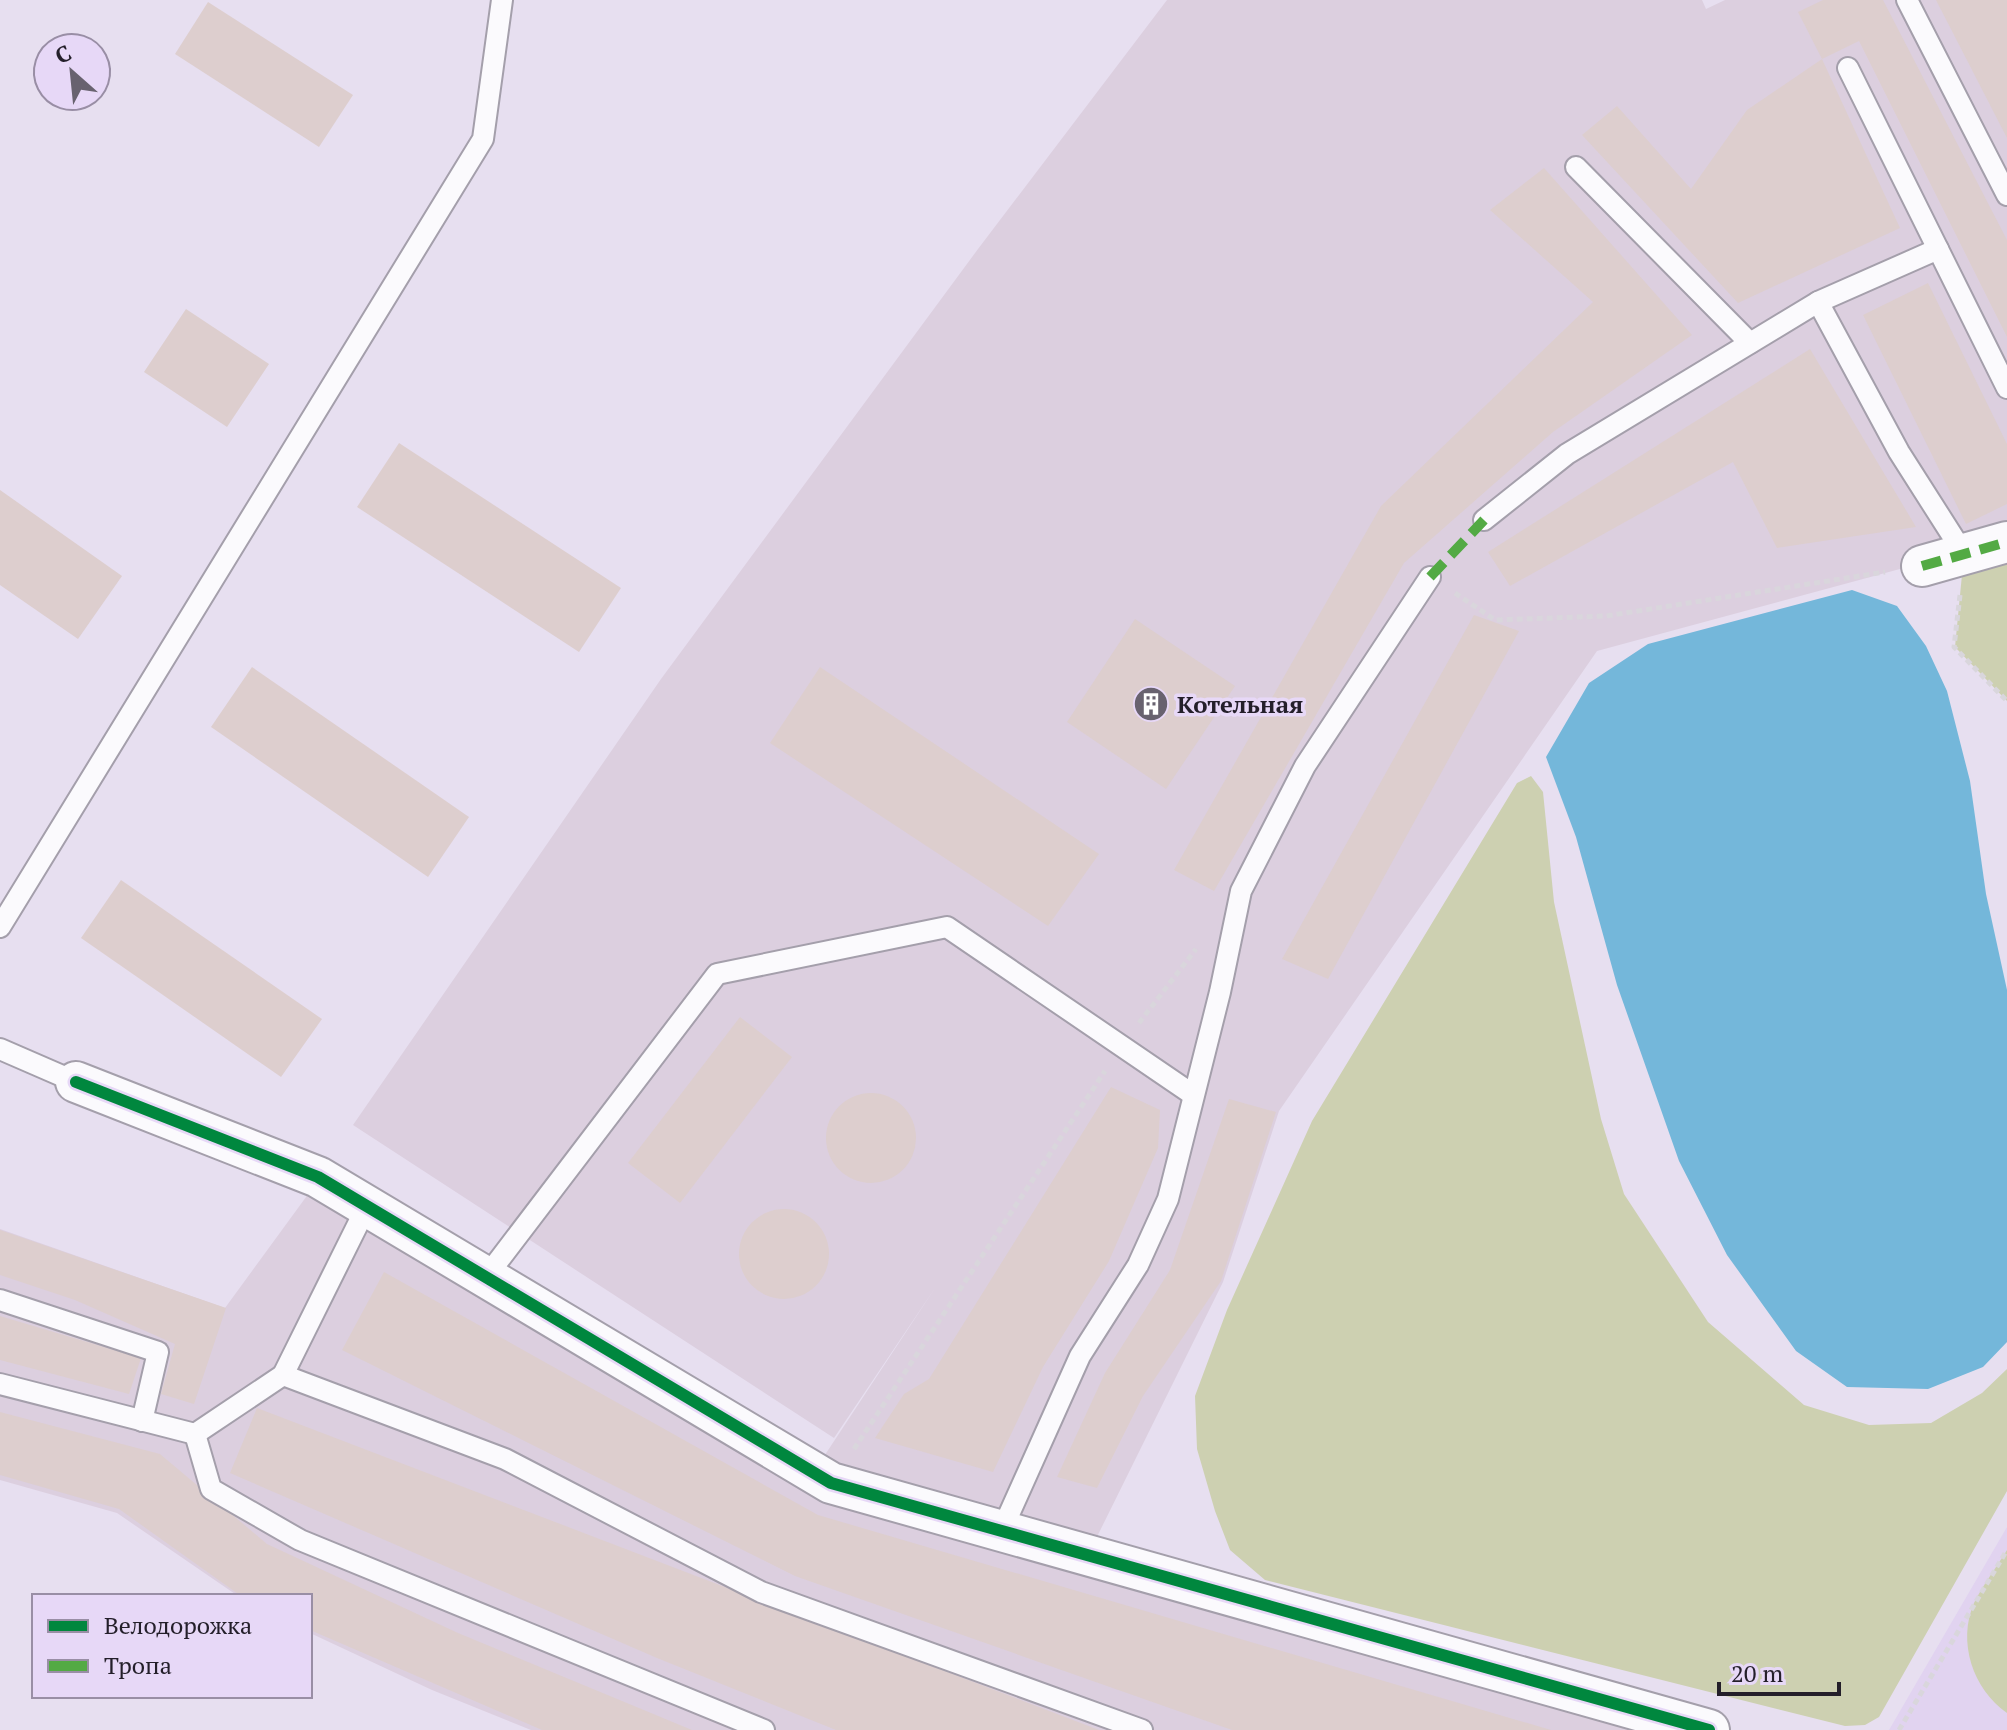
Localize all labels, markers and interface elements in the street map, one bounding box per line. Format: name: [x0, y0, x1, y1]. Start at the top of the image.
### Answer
north arrow: [32, 32, 112, 112]
text: С: [50, 38, 76, 70]
building icon: Котельная: [1132, 685, 1170, 723]
place label: Котельная: [1177, 688, 1303, 720]
legend: [32, 1594, 312, 1698]
text: Велодорожка: [104, 1609, 252, 1641]
scale bar: [1719, 1646, 1839, 1696]
text: Тропа: [104, 1649, 172, 1681]
text: 20 m: [1731, 1657, 1783, 1689]

